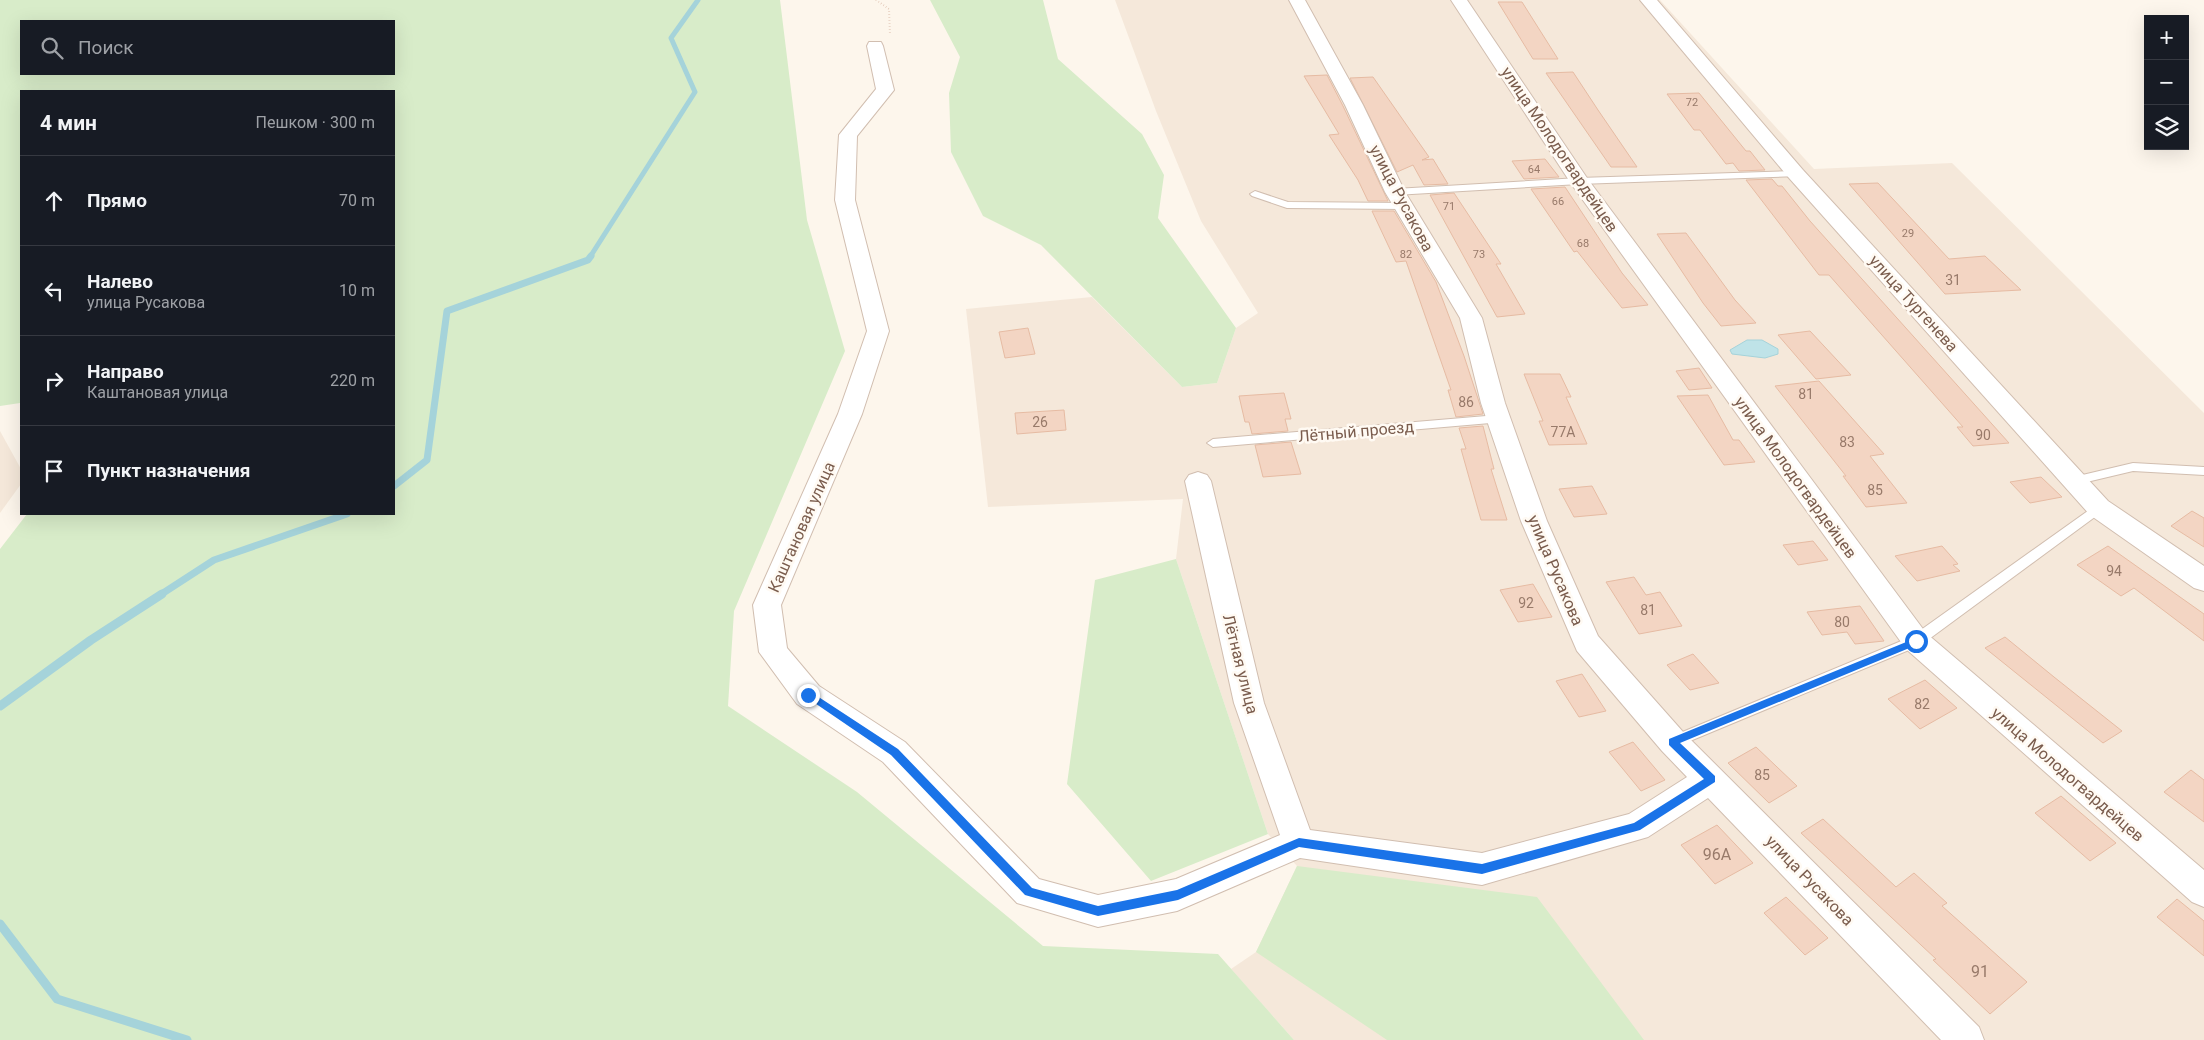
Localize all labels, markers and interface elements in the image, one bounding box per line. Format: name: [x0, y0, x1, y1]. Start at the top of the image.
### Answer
map controls: [2144, 15, 2189, 150]
button: +: [2144, 15, 2189, 60]
search box: [20, 20, 395, 75]
icon: search: [38, 34, 66, 62]
text: Поиск: [78, 36, 134, 59]
button: −: [2144, 60, 2189, 105]
street label: улица Молодогвардейцев: [1497, 63, 1622, 236]
house number: 72: [1686, 96, 1698, 109]
button: layers: [2144, 105, 2189, 150]
text: 4 мин: [40, 111, 97, 135]
text: Пешком · 300 m: [256, 113, 375, 132]
street label: улица Русакова: [1365, 142, 1438, 255]
house number: 64: [1528, 163, 1540, 176]
icon: ahead: [40, 187, 68, 215]
text: Прямо: [87, 189, 147, 212]
text: 70 m: [339, 191, 375, 210]
house number: 66: [1552, 195, 1564, 208]
house number: 71: [1443, 200, 1455, 213]
house number: 29: [1902, 227, 1914, 240]
house number: 68: [1577, 237, 1589, 250]
house number: 82: [1400, 248, 1412, 261]
house number: 73: [1473, 248, 1485, 261]
street label: улица Тургенева: [1865, 251, 1962, 356]
text: Налево: [87, 270, 153, 293]
house number: 31: [1945, 272, 1961, 288]
icon: left: [40, 277, 68, 305]
text: 10 m: [339, 281, 375, 300]
text: улица Русакова: [87, 293, 205, 312]
text: Направо: [87, 360, 164, 383]
icon: right: [40, 367, 68, 395]
text: 220 m: [330, 371, 375, 390]
text: Каштановая улица: [87, 383, 228, 402]
house number: 81: [1798, 386, 1814, 402]
street label: улица Молодогвардейцев: [1730, 393, 1861, 562]
house number: 86: [1458, 394, 1474, 410]
house number: 26: [1032, 414, 1048, 430]
street label: Лётный проезд: [1297, 417, 1415, 446]
house number: 77А: [1551, 424, 1575, 440]
house number: 90: [1975, 427, 1991, 443]
house number: 83: [1839, 434, 1855, 450]
icon: arrive: [40, 457, 68, 485]
text: Пункт назначения: [87, 459, 250, 482]
street label: Каштановая улица: [764, 459, 839, 596]
house number: 85: [1867, 482, 1883, 498]
street label: улица Русакова: [1524, 512, 1587, 628]
house number: 94: [2106, 563, 2122, 579]
house number: 92: [1518, 595, 1534, 611]
house number: 81: [1640, 602, 1656, 618]
street label: Лётная улица: [1219, 612, 1262, 716]
house number: 80: [1834, 614, 1850, 630]
route start: [1905, 630, 1928, 653]
route end: [797, 684, 820, 707]
house number: 82: [1914, 696, 1930, 712]
street label: улица Молодогвардейцев: [1988, 703, 2148, 846]
house number: 85: [1754, 767, 1770, 783]
street label: улица Русакова: [1762, 831, 1857, 929]
house number: 96А: [1703, 845, 1732, 864]
house number: 91: [1971, 962, 1989, 981]

